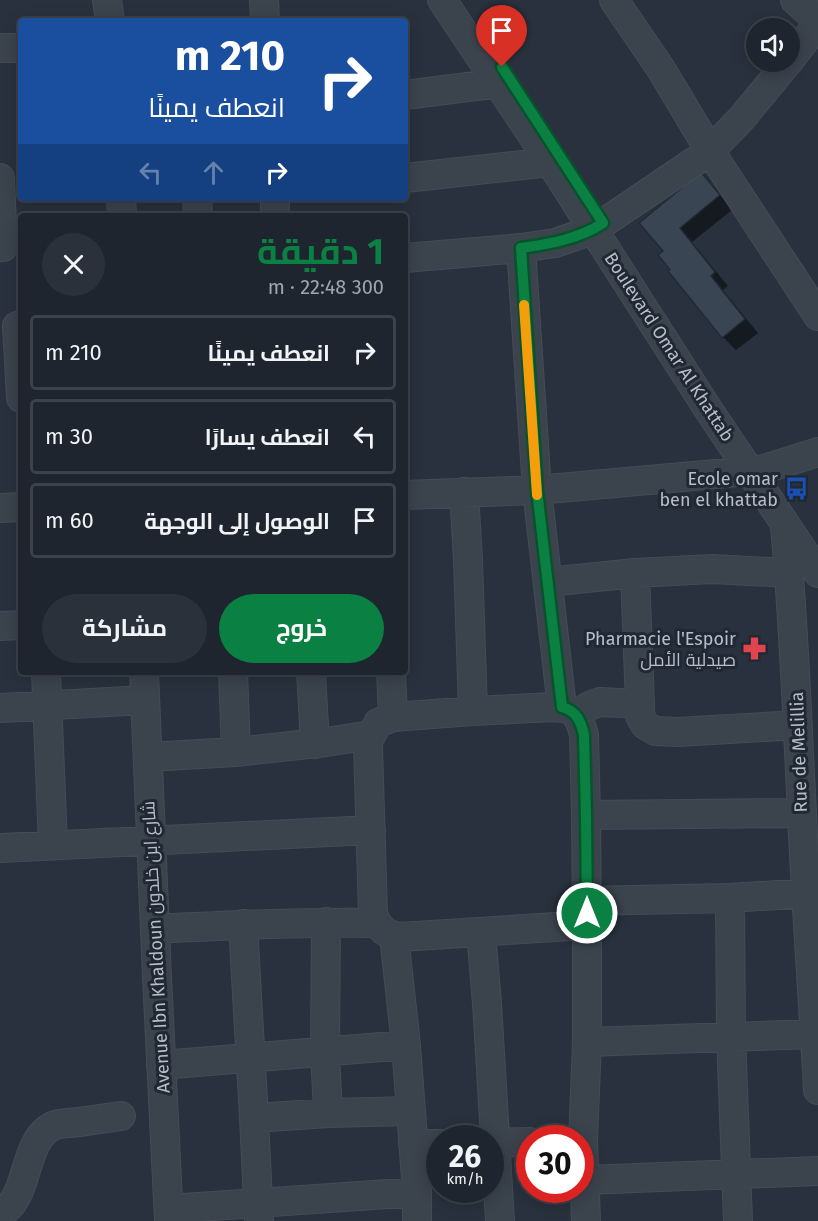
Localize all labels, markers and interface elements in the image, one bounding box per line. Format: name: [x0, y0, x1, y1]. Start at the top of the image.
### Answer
pin: [476, 5, 527, 67]
icon: arrive: [485, 14, 518, 47]
map controls: [746, 18, 800, 72]
button: sound: [746, 18, 800, 72]
text: 210 m: [175, 31, 285, 81]
icon: right: [306, 42, 384, 120]
text: انعطف يمينًا: [148, 92, 285, 124]
icon: left: [134, 156, 167, 189]
icon: ahead: [197, 156, 230, 189]
icon: right: [260, 156, 293, 189]
text: 1 دقيقة: [257, 230, 384, 274]
button: close: [42, 233, 105, 296]
street label: Boulevard Omar Al Khattab: [600, 248, 738, 446]
text: 300 m · 22:48: [268, 275, 384, 299]
icon: right: [348, 336, 381, 369]
text: 210 m: [45, 339, 102, 366]
text: انعطف يمينًا: [208, 340, 330, 367]
icon: left: [348, 420, 381, 453]
text: 30 m: [45, 423, 93, 450]
text: انعطف يسارًا: [205, 424, 330, 451]
place label: Ecole omar ben el khattab: [659, 468, 778, 511]
bus stop icon: Ecole omar ben el khattab: [783, 476, 809, 502]
icon: arrive: [348, 504, 381, 537]
text: 60 m: [45, 507, 94, 534]
text: الوصول إلى الوجهة: [144, 508, 330, 535]
button: مشاركة: [42, 594, 207, 663]
button: خروج: [219, 594, 384, 663]
place label: Pharmacie l'Espoir صيدلية الأمل: [585, 628, 736, 671]
pharmacy icon: Pharmacie l'Espoir صيدلية الأمل: [741, 636, 767, 662]
street label: Rue de Melillia: [786, 691, 812, 813]
street label: Avenue Ibn Khaldoun شارع ابن خلدون: [137, 800, 176, 1094]
position arrow: [555, 881, 619, 945]
speed limit sign: 30: [516, 1125, 594, 1203]
text: 26: [449, 1139, 481, 1175]
text: km/h: [446, 1170, 484, 1188]

